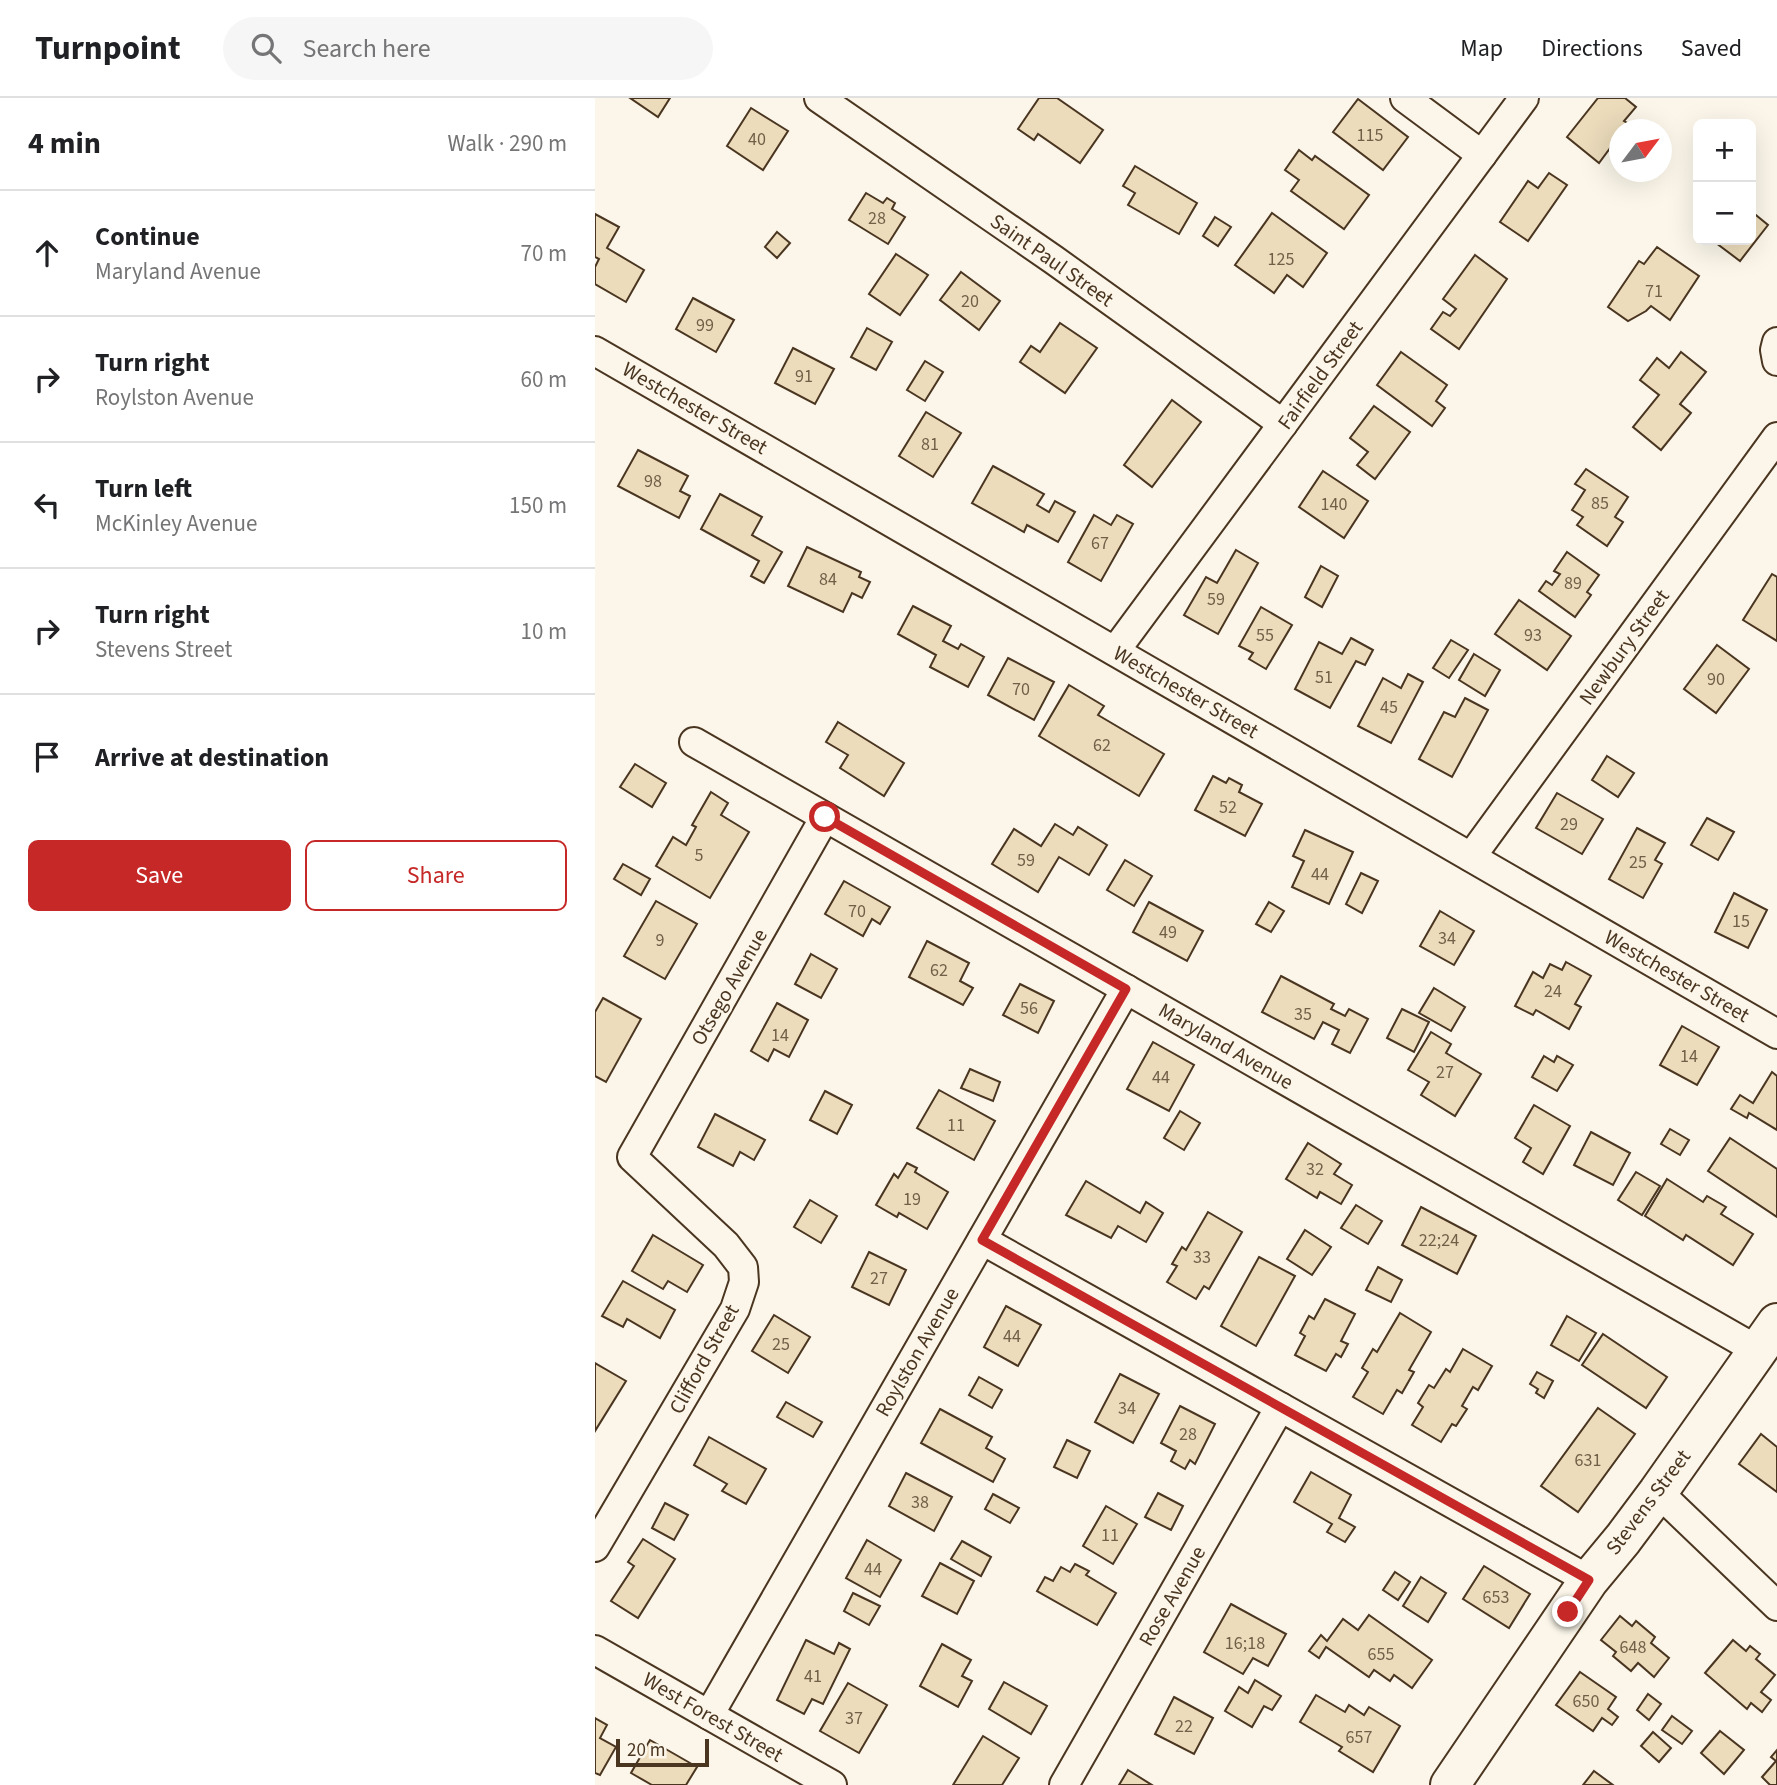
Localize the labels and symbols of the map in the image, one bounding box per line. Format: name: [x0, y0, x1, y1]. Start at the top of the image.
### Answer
north arrow: [1609, 119, 1672, 182]
house number: 115: [1357, 123, 1383, 148]
house number: 40: [748, 127, 766, 152]
house number: 28: [868, 206, 886, 231]
street label: Saint Paul Street: [984, 206, 1120, 314]
house number: 125: [1268, 247, 1294, 272]
house number: 71: [1645, 279, 1663, 304]
house number: 20: [961, 289, 979, 314]
house number: 99: [696, 313, 714, 338]
street label: Fairfield Street: [1270, 314, 1370, 436]
street label: Westchester Street: [617, 354, 773, 462]
house number: 91: [795, 364, 813, 389]
house number: 81: [921, 432, 939, 457]
house number: 98: [644, 469, 662, 494]
house number: 85: [1591, 491, 1609, 516]
house number: 140: [1321, 492, 1347, 517]
house number: 67: [1091, 531, 1109, 556]
house number: 84: [819, 567, 837, 592]
house number: 89: [1564, 571, 1582, 596]
street label: Newbury Street: [1572, 583, 1676, 711]
house number: 59: [1207, 587, 1225, 612]
house number: 55: [1256, 623, 1274, 648]
house number: 93: [1524, 623, 1542, 648]
street label: Westchester Street: [1108, 638, 1264, 746]
house number: 51: [1315, 665, 1333, 690]
house number: 90: [1707, 667, 1725, 692]
house number: 70: [1012, 677, 1030, 702]
house number: 45: [1380, 695, 1398, 720]
house number: 62: [1093, 733, 1111, 758]
house number: 52: [1219, 795, 1237, 820]
route start: [809, 801, 840, 832]
house number: 29: [1560, 812, 1578, 837]
house number: 5: [695, 843, 704, 868]
house number: 59: [1017, 848, 1035, 873]
house number: 25: [1629, 850, 1647, 875]
house number: 44: [1311, 862, 1329, 887]
house number: 70: [848, 899, 866, 924]
house number: 15: [1732, 909, 1750, 934]
house number: 49: [1159, 920, 1177, 945]
street label: Westchester Street: [1599, 922, 1755, 1030]
street label: Otsego Avenue: [683, 923, 775, 1051]
house number: 34: [1438, 926, 1456, 951]
house number: 9: [656, 928, 665, 953]
house number: 62: [930, 958, 948, 983]
house number: 24: [1544, 979, 1562, 1004]
street label: Maryland Avenue: [1153, 995, 1299, 1097]
house number: 56: [1020, 996, 1038, 1021]
house number: 35: [1294, 1002, 1312, 1027]
house number: 14: [771, 1023, 789, 1048]
house number: 14: [1680, 1044, 1698, 1069]
house number: 27: [1436, 1060, 1454, 1085]
house number: 44: [1152, 1065, 1170, 1090]
house number: 11: [947, 1113, 965, 1138]
house number: 32: [1306, 1157, 1324, 1182]
house number: 19: [903, 1187, 921, 1212]
house number: 22;24: [1419, 1228, 1459, 1253]
house number: 33: [1193, 1245, 1211, 1270]
house number: 27: [870, 1266, 888, 1291]
street label: Roylston Avenue: [868, 1282, 966, 1422]
street label: Clifford Street: [661, 1299, 747, 1419]
house number: 44: [1003, 1324, 1021, 1349]
house number: 25: [772, 1332, 790, 1357]
house number: 34: [1118, 1396, 1136, 1421]
house number: 28: [1179, 1422, 1197, 1447]
street label: Stevens Street: [1598, 1443, 1698, 1561]
house number: 631: [1575, 1448, 1601, 1473]
house number: 38: [911, 1490, 929, 1515]
house number: 11: [1101, 1523, 1119, 1548]
street label: Rose Avenue: [1131, 1540, 1213, 1652]
house number: 44: [864, 1557, 882, 1582]
house number: 653: [1483, 1585, 1509, 1610]
route end: [1552, 1596, 1583, 1627]
house number: 16;18: [1225, 1631, 1265, 1656]
house number: 648: [1620, 1635, 1646, 1660]
house number: 655: [1368, 1642, 1394, 1667]
house number: 41: [804, 1664, 822, 1689]
street label: West Forest Street: [637, 1665, 789, 1769]
house number: 650: [1573, 1689, 1599, 1714]
house number: 37: [845, 1706, 863, 1731]
house number: 22: [1175, 1714, 1193, 1739]
house number: 657: [1346, 1725, 1372, 1750]
scale bar: [616, 1736, 709, 1768]

